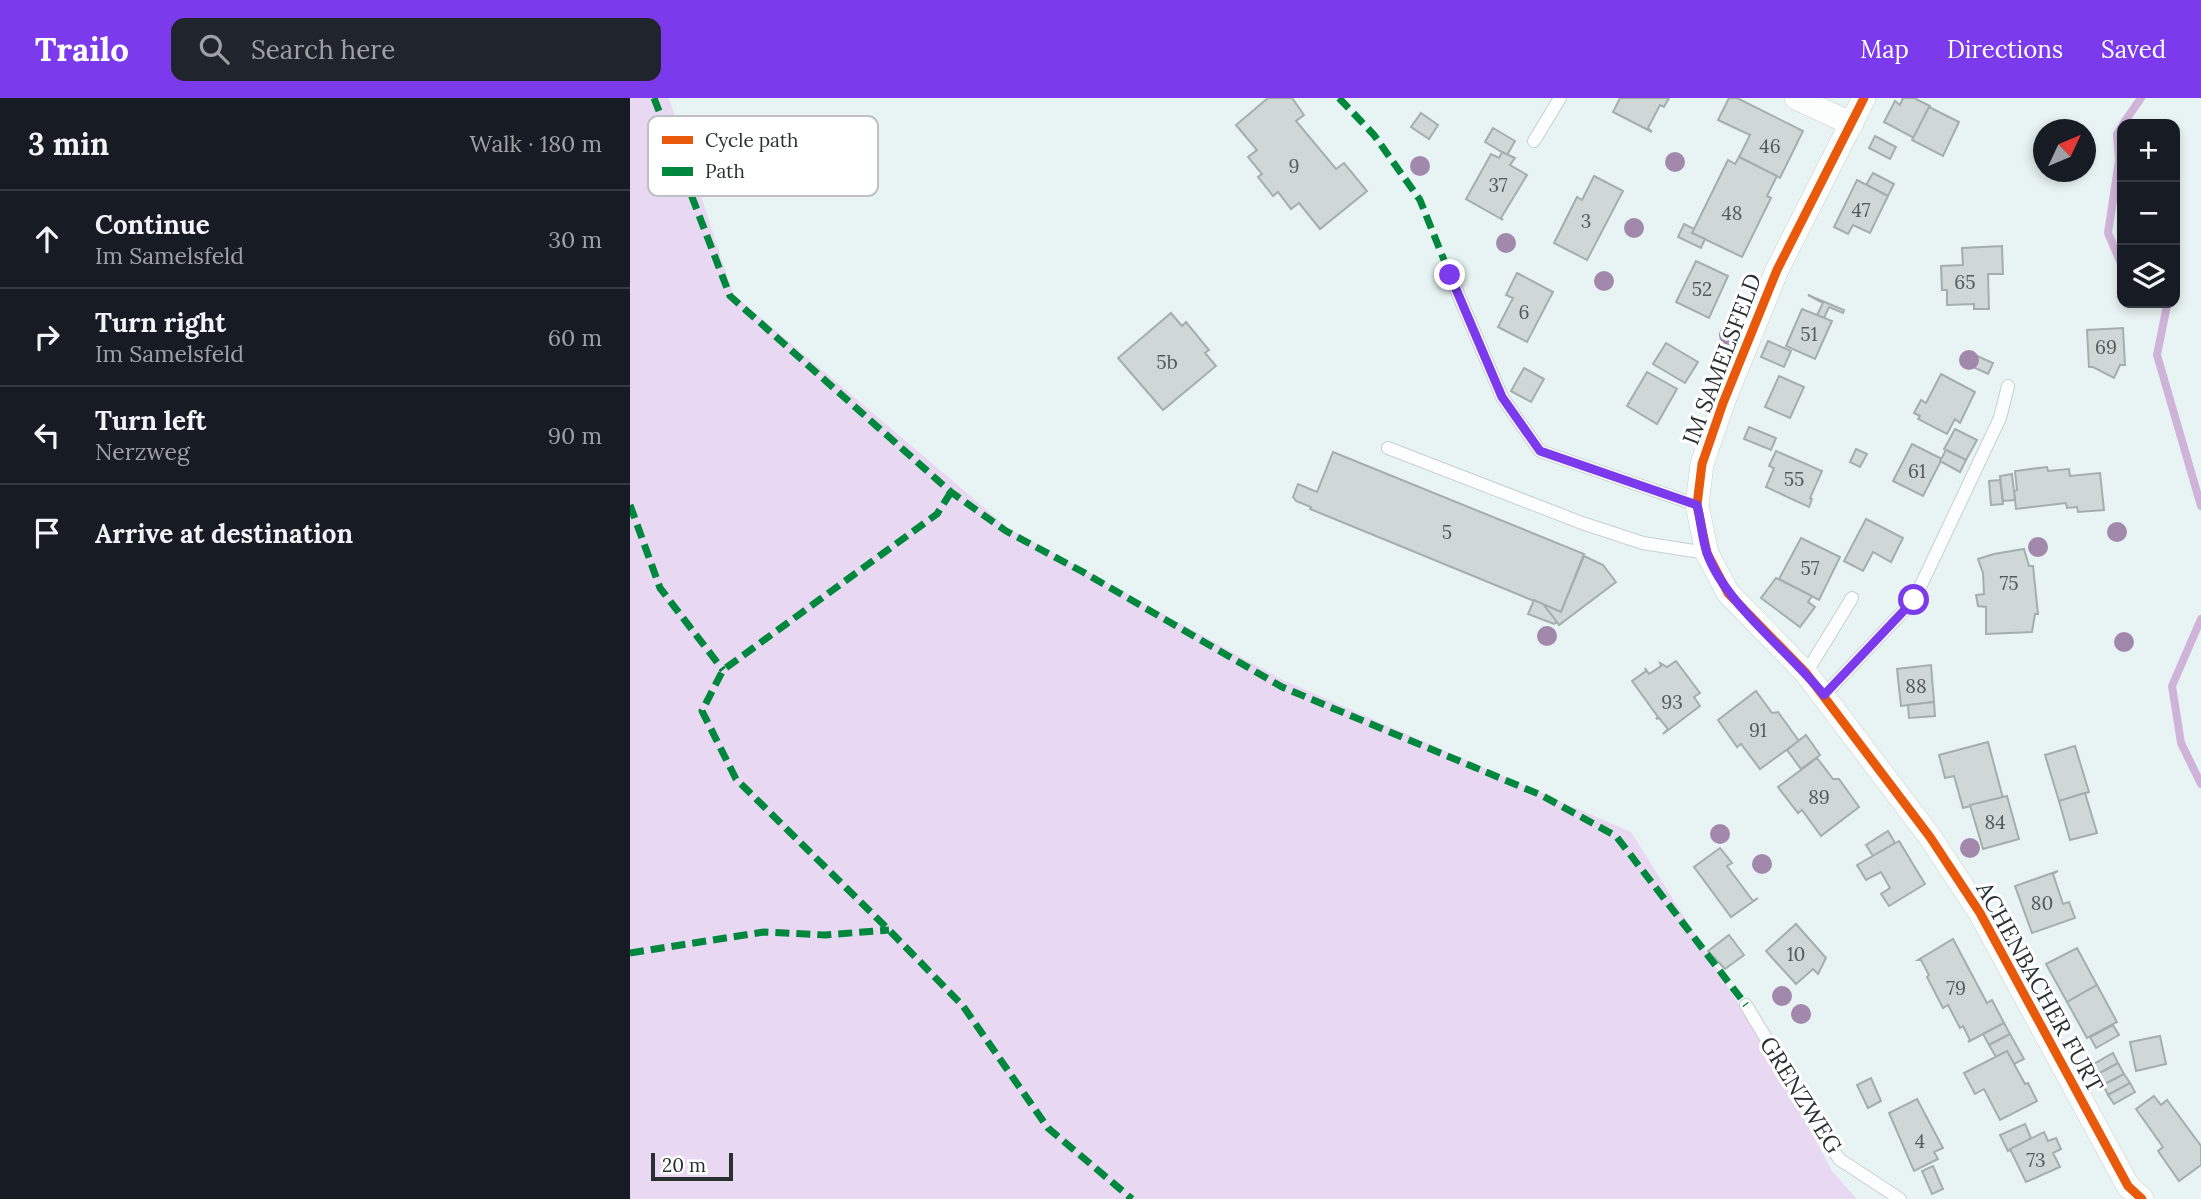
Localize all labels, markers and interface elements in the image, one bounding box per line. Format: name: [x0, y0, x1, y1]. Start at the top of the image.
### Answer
search box: [171, 18, 661, 81]
text: Trailo: [35, 28, 129, 70]
icon: search: [195, 30, 233, 68]
text: Search here: [251, 33, 395, 66]
text: Map: [1860, 34, 1909, 65]
text: Directions: [1947, 34, 2063, 65]
text: Saved: [2101, 34, 2166, 65]
legend: [648, 116, 878, 196]
north arrow: [2033, 119, 2096, 182]
map controls: [2117, 119, 2180, 308]
button: +: [2117, 119, 2180, 182]
text: 3 min: [28, 125, 109, 163]
text: Cycle path: [705, 128, 798, 152]
text: Walk · 180 m: [469, 129, 602, 158]
house number: 46: [1759, 134, 1781, 158]
house number: 9: [1289, 154, 1299, 178]
text: Path: [705, 159, 745, 183]
house number: 37: [1489, 173, 1508, 197]
button: −: [2117, 182, 2180, 245]
house number: 47: [1851, 198, 1871, 222]
house number: 48: [1722, 201, 1742, 225]
text: Continue: [95, 208, 210, 241]
house number: 3: [1581, 209, 1591, 233]
icon: ahead: [28, 220, 66, 258]
text: 30 m: [548, 225, 602, 254]
text: Im Samelsfeld: [95, 241, 244, 270]
button: layers: [2117, 245, 2180, 308]
route end: [1434, 259, 1465, 290]
street label: IM SAMELSFELD: [1675, 269, 1768, 449]
house number: 65: [1954, 270, 1976, 294]
house number: 52: [1692, 277, 1712, 301]
house number: 6: [1519, 300, 1530, 324]
text: Turn right: [95, 306, 226, 339]
icon: right: [28, 318, 66, 356]
house number: 51: [1800, 322, 1818, 346]
text: 60 m: [548, 323, 602, 352]
house number: 69: [2095, 335, 2117, 359]
text: Im Samelsfeld: [95, 339, 244, 368]
house number: 5b: [1156, 350, 1178, 374]
text: Turn left: [95, 404, 206, 437]
icon: left: [28, 416, 66, 454]
text: 90 m: [548, 421, 602, 450]
text: Nerzweg: [95, 437, 190, 466]
house number: 61: [1908, 459, 1926, 483]
house number: 55: [1784, 467, 1804, 491]
icon: arrive: [28, 514, 66, 552]
text: Arrive at destination: [95, 517, 353, 550]
house number: 5: [1442, 520, 1452, 544]
house number: 57: [1800, 556, 1820, 580]
house number: 75: [1999, 571, 2019, 595]
route start: [1898, 584, 1929, 615]
house number: 88: [1905, 674, 1927, 698]
house number: 93: [1661, 690, 1683, 714]
house number: 91: [1749, 718, 1767, 742]
house number: 89: [1808, 785, 1830, 809]
house number: 84: [1985, 810, 2005, 834]
street label: ACHENBACHER FURT: [1970, 876, 2110, 1097]
house number: 80: [2031, 891, 2053, 915]
house number: 10: [1787, 942, 1805, 966]
house number: 79: [1946, 976, 1966, 1000]
street label: GRENZWEG: [1754, 1031, 1849, 1159]
house number: 4: [1915, 1129, 1925, 1153]
house number: 73: [2026, 1148, 2046, 1172]
scale bar: [651, 1150, 733, 1182]
text: 20 m: [662, 1153, 706, 1177]

